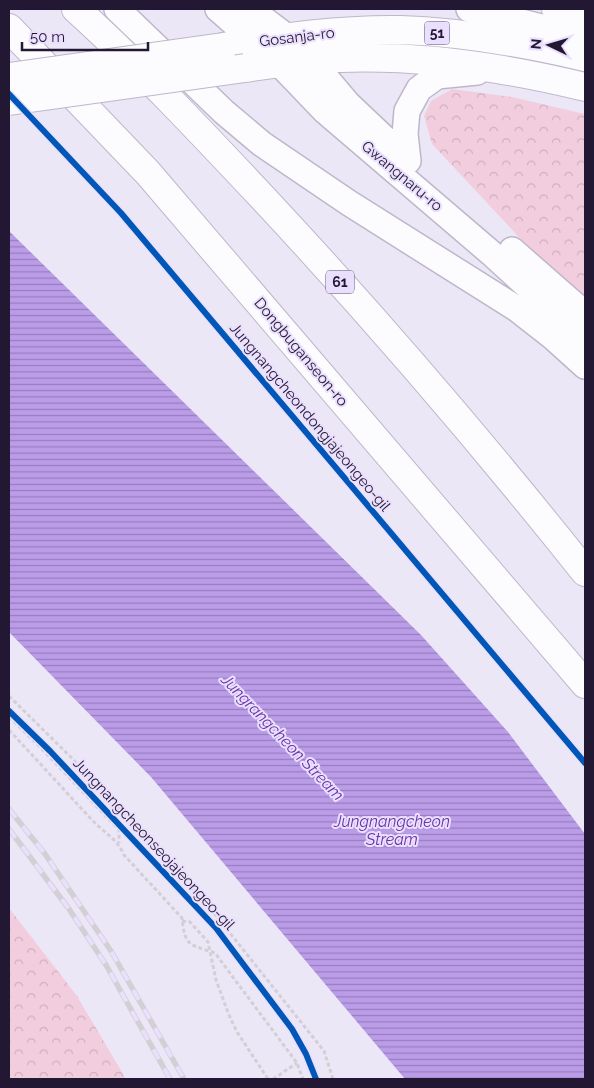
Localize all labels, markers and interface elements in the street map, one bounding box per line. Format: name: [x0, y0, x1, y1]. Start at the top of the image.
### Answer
scale bar: [22, 20, 149, 52]
north arrow: [524, 20, 574, 70]
road number: 51: [424, 22, 450, 44]
street label: Gosanja-ro: [258, 23, 336, 51]
text: 50 m: [30, 28, 65, 46]
text: N: [528, 38, 544, 50]
street label: Gwangnaru-ro: [358, 137, 446, 215]
road number: 61: [326, 270, 354, 294]
street label: Dongbuganseon-ro: [250, 294, 352, 410]
street label: Jungnangcheondongjajeongeo-gil: [226, 319, 395, 516]
water label: Jungrangcheon Stream: [217, 670, 348, 804]
street label: Jungnangcheonseojajeongeo-gil: [69, 754, 239, 934]
water label: Jungnangcheon Stream: [333, 812, 450, 849]

